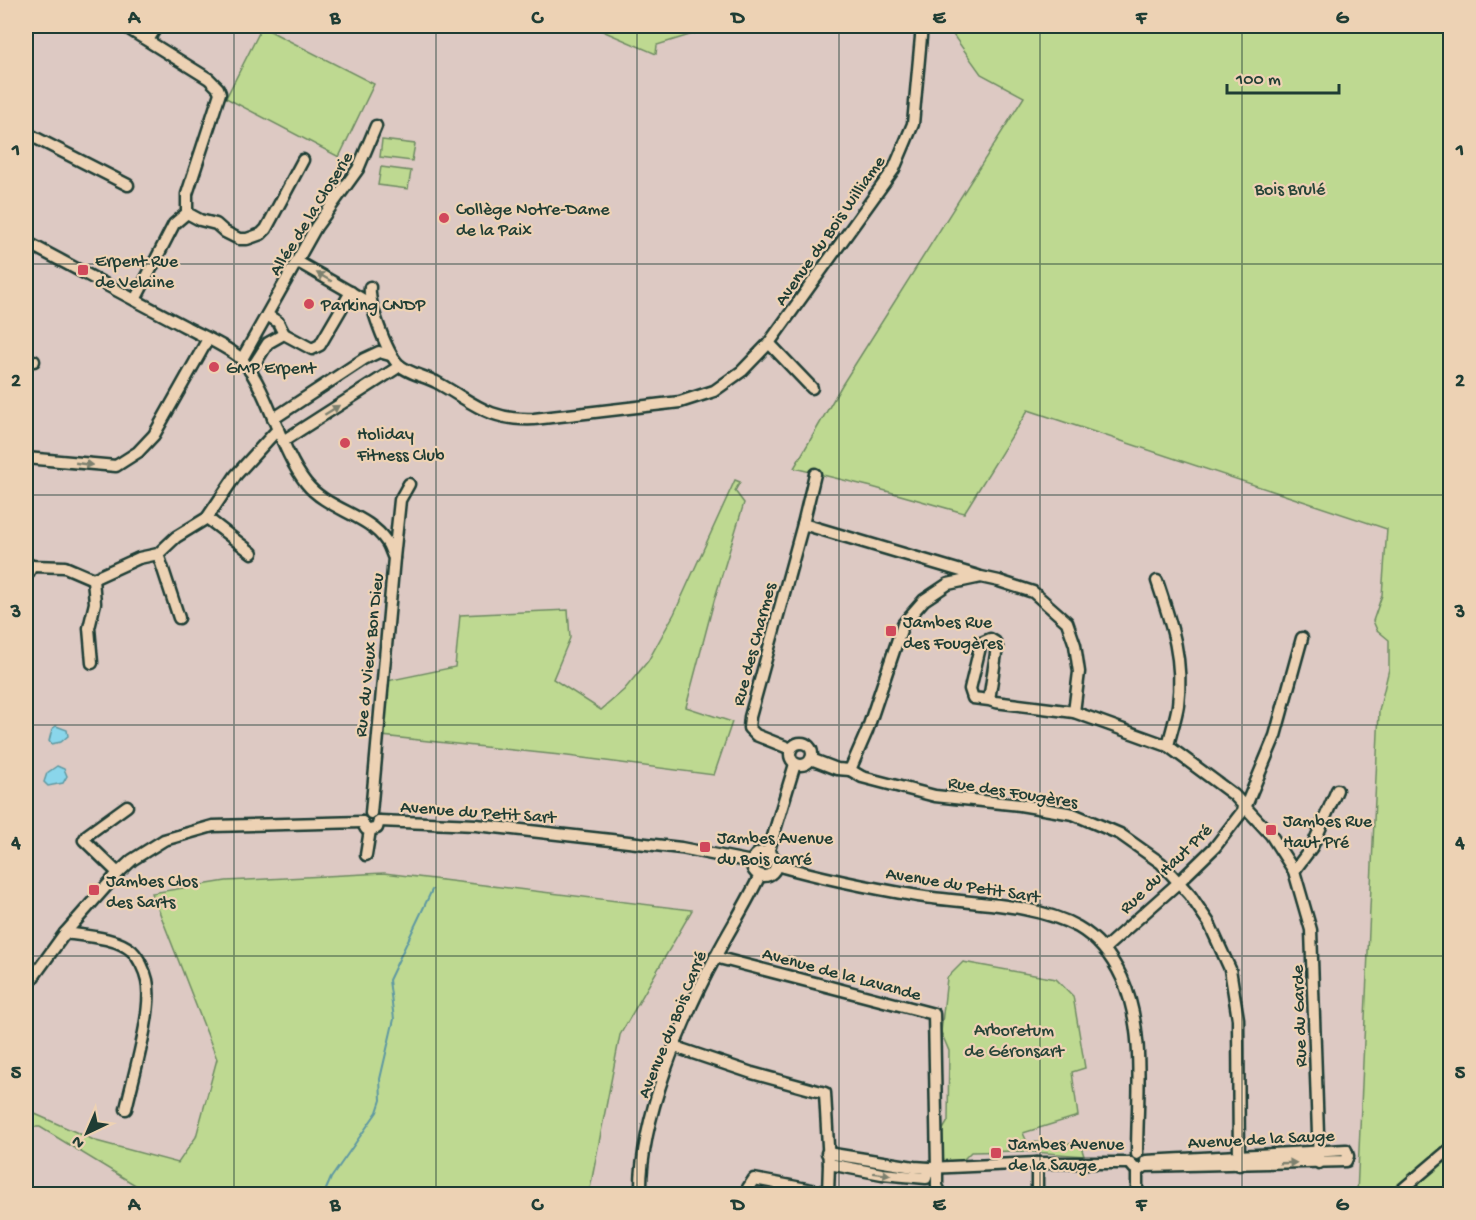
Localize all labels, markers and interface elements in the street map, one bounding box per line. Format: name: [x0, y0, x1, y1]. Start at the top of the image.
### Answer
text: A: [127, 8, 142, 31]
text: B: [329, 8, 341, 31]
text: C: [531, 8, 545, 31]
text: D: [729, 8, 745, 31]
text: E: [933, 8, 947, 31]
text: F: [1135, 8, 1148, 31]
text: G: [1336, 8, 1350, 31]
scale bar: [1227, 57, 1340, 95]
text: 100 m: [1235, 70, 1281, 91]
text: 1: [11, 140, 20, 163]
text: 1: [1455, 140, 1464, 163]
street label: Allée de la Closerie: [266, 148, 359, 280]
street label: Avenue du Bois Williame: [771, 152, 891, 310]
park label: Bois Brulé: [1254, 180, 1326, 201]
place label: Collège Notre-Dame de la Paix: [456, 200, 610, 242]
marker: Collège Notre-Dame de la Paix: [437, 211, 451, 225]
place label: Erpent Rue de Velaine: [95, 252, 179, 294]
marker: Erpent Rue de Velaine: [76, 263, 90, 277]
one-way arrow: [315, 272, 332, 282]
place label: Parking CNDP: [320, 296, 427, 317]
marker: Parking CNDP: [302, 297, 316, 311]
place label: GMP Erpent: [226, 359, 317, 380]
marker: GMP Erpent: [207, 360, 221, 374]
text: 2: [11, 371, 21, 394]
text: 2: [1455, 371, 1465, 394]
one-way arrow: [324, 404, 341, 415]
place label: Holiday Fitness Club: [356, 425, 445, 467]
marker: Holiday Fitness Club: [338, 436, 352, 450]
one-way arrow: [74, 460, 93, 469]
street label: Rue du Vieux Bon Dieu: [351, 572, 390, 738]
street label: Rue des Charmes: [729, 579, 782, 709]
text: 3: [10, 602, 21, 625]
text: 3: [1454, 602, 1465, 625]
place label: Jambes Rue des Fougères: [903, 613, 1004, 655]
marker: Jambes Rue des Fougères: [884, 624, 898, 638]
street label: Rue des Fougères: [946, 773, 1080, 814]
street label: Avenue du Petit Sart: [399, 798, 558, 830]
place label: Jambes Rue Haut Pré: [1283, 812, 1373, 854]
street label: Rue du Haut Pré: [1116, 820, 1218, 919]
marker: Jambes Rue Haut Pré: [1264, 823, 1278, 837]
place label: Jambes Avenue du Bois carré: [717, 829, 834, 871]
text: 4: [10, 833, 21, 856]
text: 4: [1454, 833, 1465, 856]
marker: Jambes Avenue du Bois carré: [698, 840, 712, 854]
street label: Avenue du Petit Sart: [884, 864, 1043, 909]
place label: Jambes Clos des Sarts: [106, 872, 199, 914]
marker: Jambes Clos des Sarts: [87, 883, 101, 897]
street label: Avenue de la Lavande: [760, 944, 924, 1007]
street label: Avenue du Bois Carré: [634, 948, 713, 1102]
street label: Rue du Garde: [1288, 964, 1313, 1067]
park label: Arboretum de Géronsart: [964, 1021, 1065, 1063]
text: 5: [11, 1063, 22, 1086]
text: 5: [1455, 1063, 1466, 1086]
north arrow: [57, 1103, 117, 1163]
street label: Avenue de la Sauge: [1187, 1126, 1336, 1155]
text: N: [68, 1130, 89, 1152]
place label: Jambes Avenue de la Sauge: [1008, 1135, 1125, 1177]
marker: Jambes Avenue de la Sauge: [989, 1146, 1003, 1160]
one-way arrow: [1278, 1159, 1297, 1168]
one-way arrow: [873, 1169, 892, 1178]
text: A: [127, 1195, 142, 1218]
text: B: [329, 1195, 341, 1218]
text: C: [531, 1195, 545, 1218]
text: D: [729, 1195, 745, 1218]
text: E: [933, 1195, 947, 1218]
text: F: [1135, 1195, 1148, 1218]
text: G: [1336, 1195, 1350, 1218]

